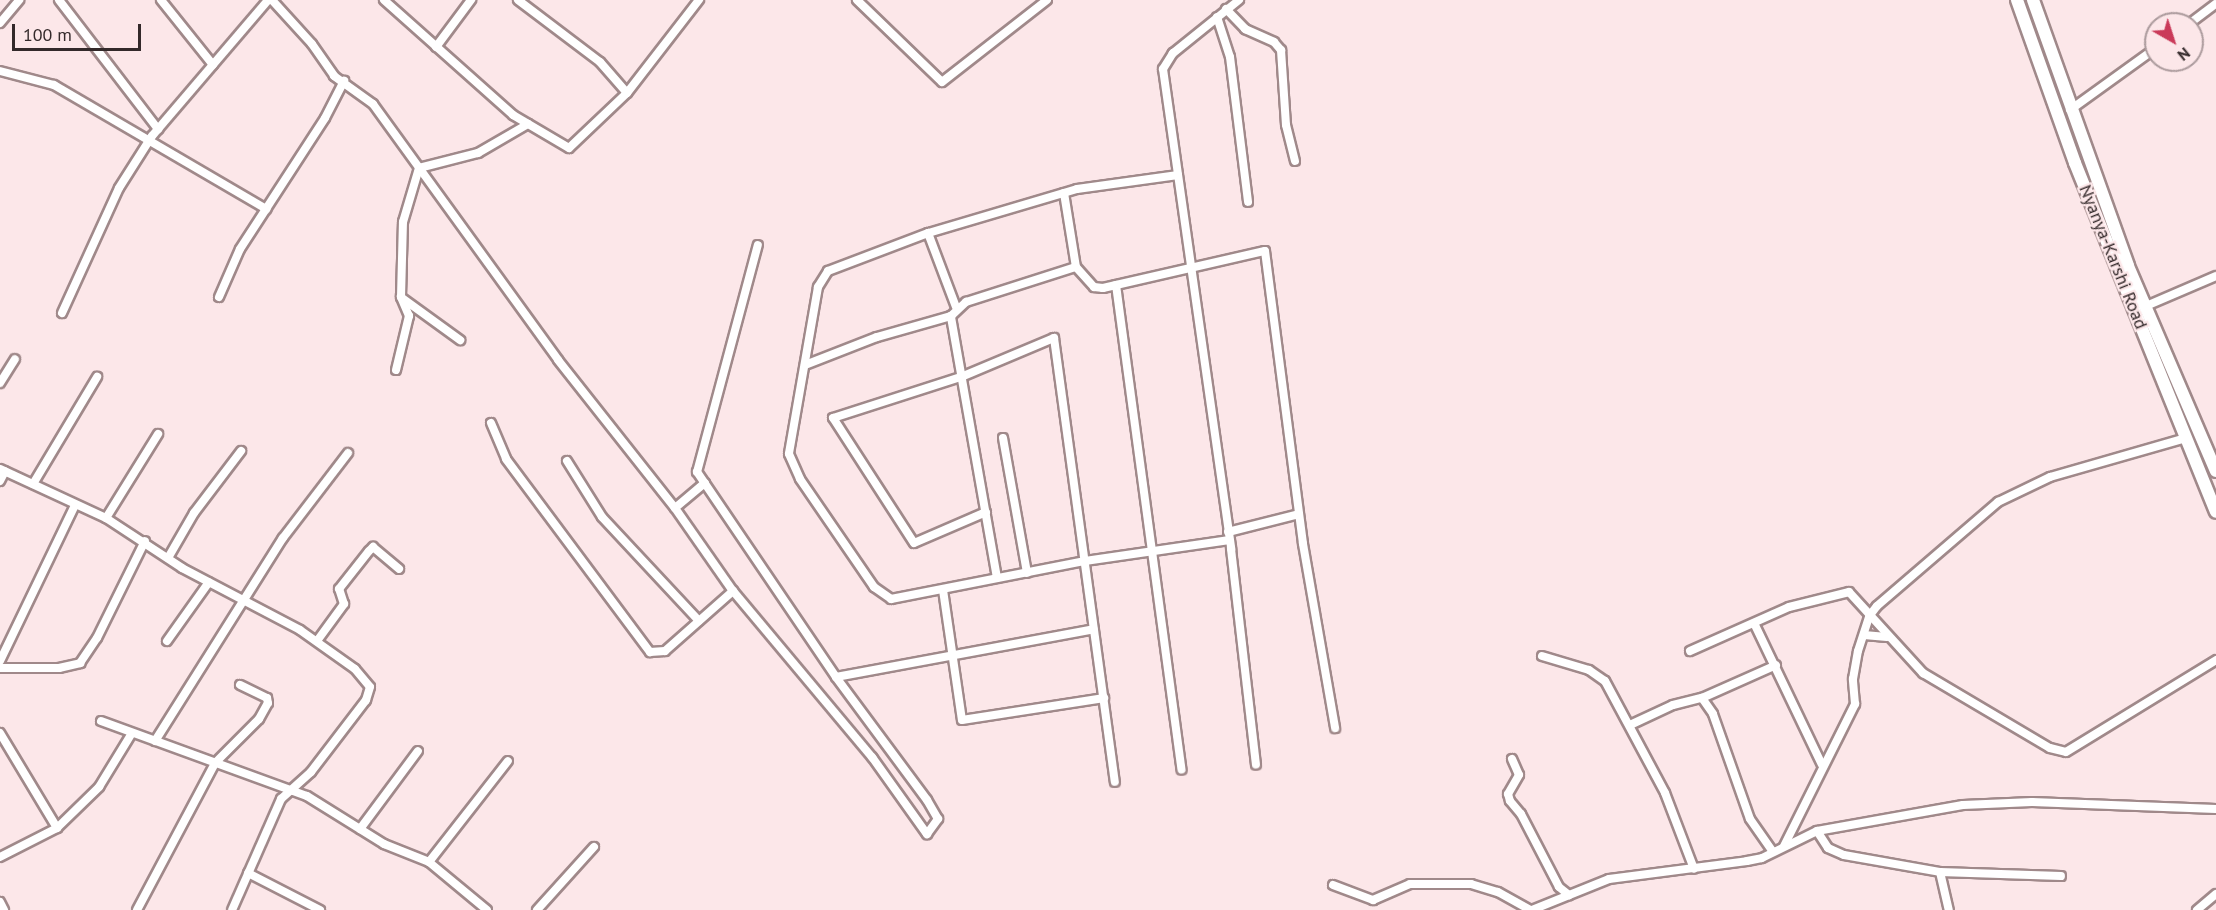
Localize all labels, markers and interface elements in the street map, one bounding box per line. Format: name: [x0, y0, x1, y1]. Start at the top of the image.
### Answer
scale bar: [15, 12, 144, 50]
north arrow: [2144, 12, 2204, 72]
text: 100 m: [23, 23, 72, 46]
text: N: [2174, 43, 2194, 66]
street label: Nyanya-Karshi Road: [2074, 182, 2152, 332]

